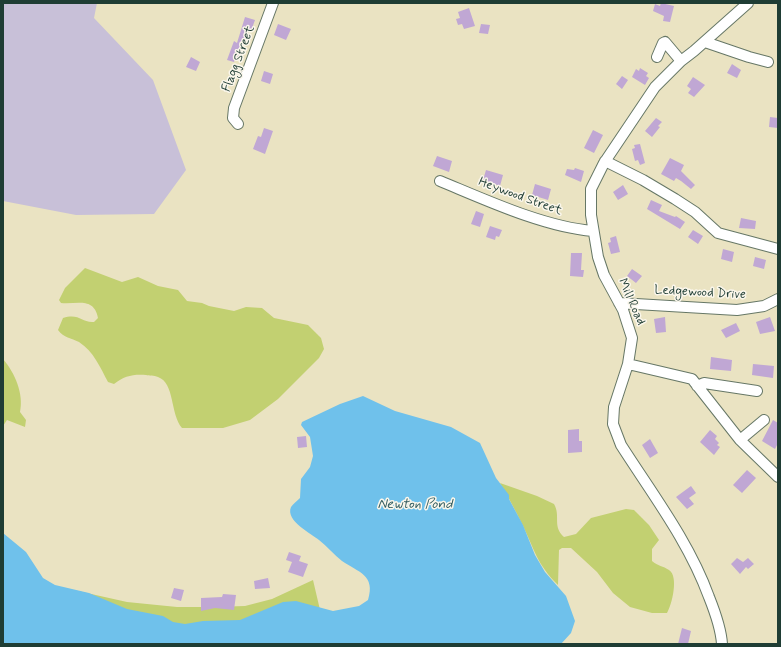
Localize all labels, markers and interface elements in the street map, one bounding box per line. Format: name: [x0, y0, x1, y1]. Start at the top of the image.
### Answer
street label: Flagg Street: [219, 24, 259, 94]
street label: Heywood Street: [476, 175, 564, 219]
street label: Mill Road: [614, 276, 648, 328]
street label: Ledgewood Drive: [654, 283, 746, 303]
water label: Newton Pond: [377, 497, 453, 513]

